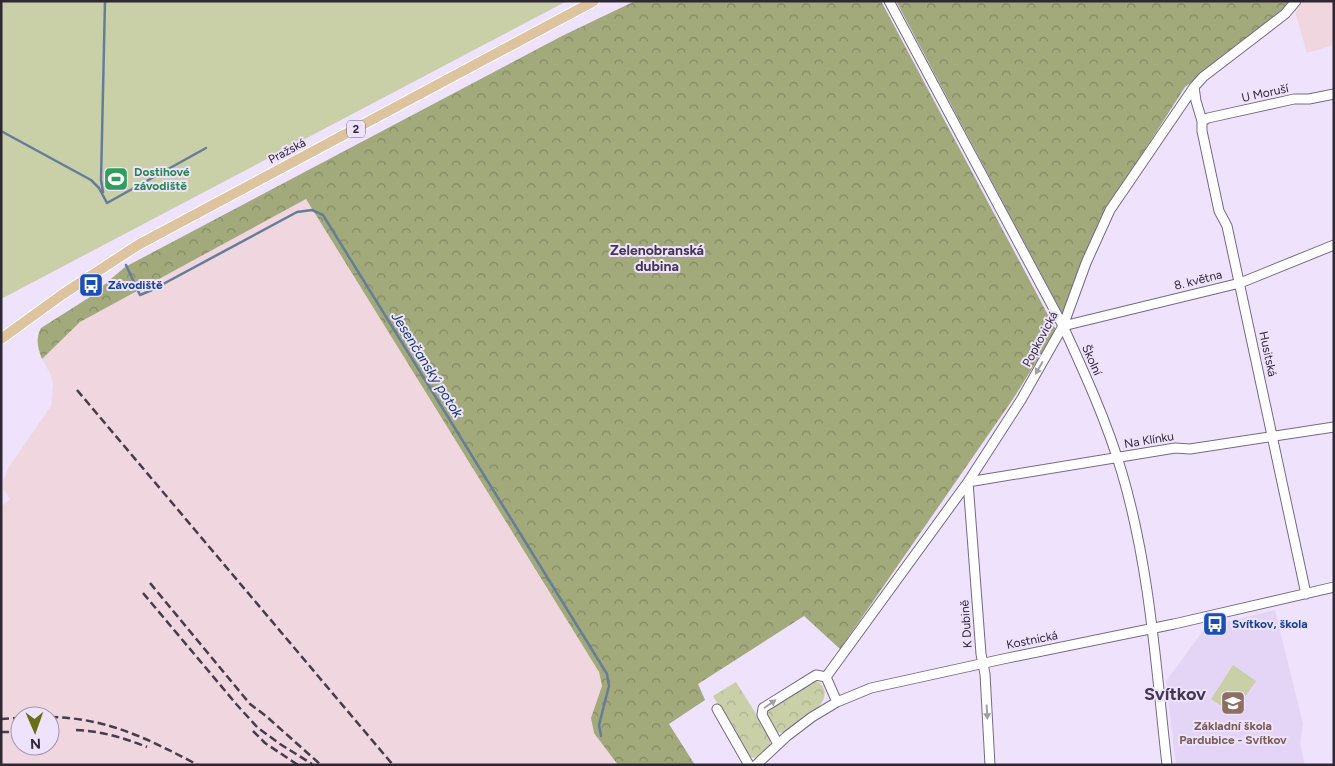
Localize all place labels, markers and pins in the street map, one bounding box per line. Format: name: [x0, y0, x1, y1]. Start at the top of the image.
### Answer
place label: Dostihové závodiště: [134, 165, 190, 193]
sports icon: Dostihové závodiště: [103, 166, 129, 192]
bus stop icon: Závodiště: [78, 272, 104, 298]
place label: Závodiště: [108, 278, 163, 292]
bus stop icon: Svítkov, škola: [1202, 611, 1228, 637]
place label: Svítkov, škola: [1232, 617, 1308, 631]
school or university icon: Základní škola Pardubice - Svítkov: [1220, 690, 1246, 716]
place label: Základní škola Pardubice - Svítkov: [1179, 719, 1287, 747]

